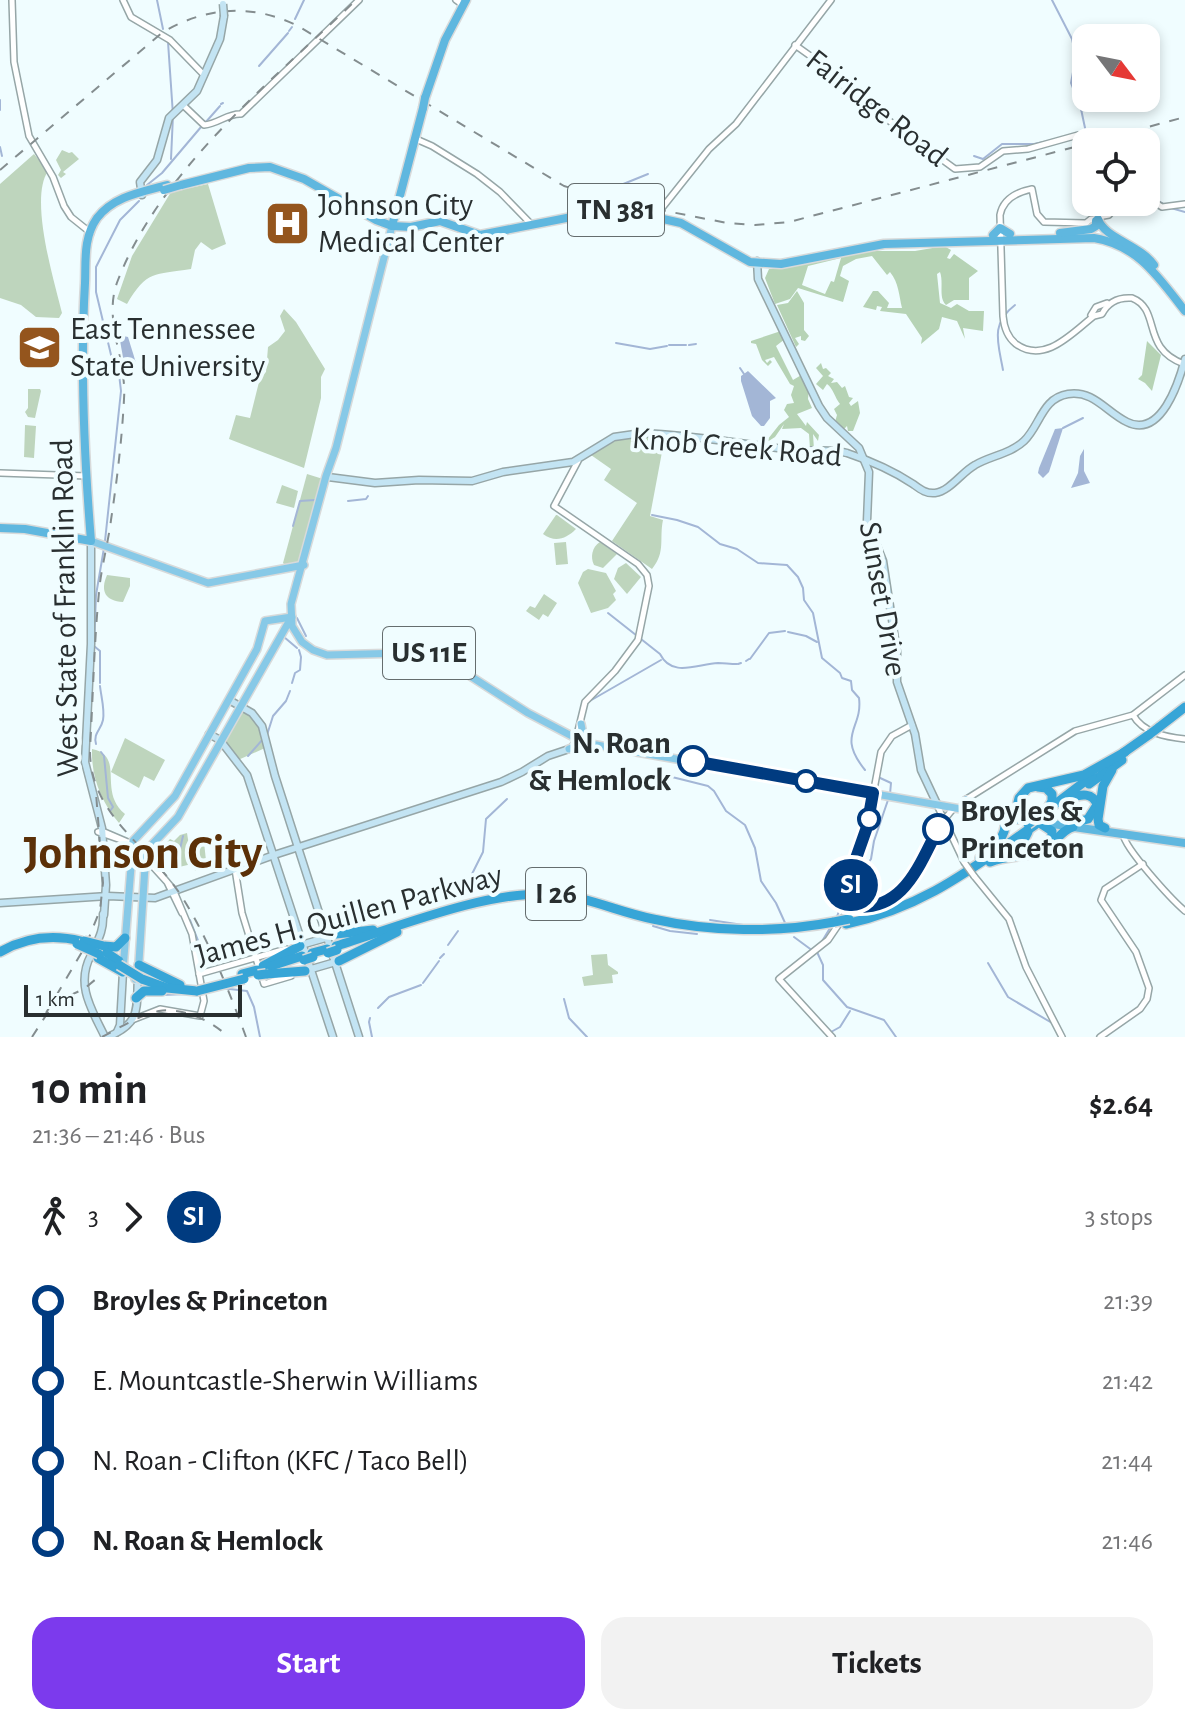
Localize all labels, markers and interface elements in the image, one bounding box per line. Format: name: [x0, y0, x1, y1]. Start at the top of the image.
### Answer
north arrow: [1072, 24, 1160, 112]
map controls: [1072, 24, 1160, 216]
street label: Fairidge Road: [800, 43, 954, 173]
button: locate: [1072, 128, 1160, 216]
road number: TN 381: [568, 184, 664, 236]
place label: Johnson City Medical Center: [318, 189, 504, 258]
hospital icon: Johnson City Medical Center: [263, 199, 311, 247]
place label: East Tennessee State University: [70, 313, 265, 382]
school or university icon: East Tennessee State University: [15, 323, 63, 371]
street label: Knob Creek Road: [631, 422, 843, 472]
street label: West State of Franklin Road: [46, 438, 84, 778]
street label: Sunset Drive: [854, 519, 912, 679]
road number: US 11E: [383, 627, 475, 679]
place label: N. Roan & Hemlock: [529, 727, 671, 796]
marker: N. Roan & Hemlock: [678, 746, 708, 776]
unlabelled marker: [795, 770, 817, 792]
place label: Broyles & Princeton: [960, 795, 1084, 864]
unlabelled marker: [858, 808, 880, 830]
marker: Broyles & Princeton: [923, 814, 953, 844]
district label: Johnson City: [23, 830, 263, 878]
street label: James H. Quillen Parkway: [192, 859, 506, 971]
line badge: SI: [815, 859, 887, 911]
road number: I 26: [526, 868, 586, 920]
text: SI: [840, 871, 862, 899]
scale bar: [24, 981, 242, 1017]
text: 1 km: [36, 988, 75, 1010]
text: 10 min: [32, 1068, 148, 1112]
text: $2.64: [1089, 1090, 1153, 1120]
text: 21:36 – 21:46 · Bus: [32, 1122, 205, 1148]
icon: walk: [32, 1195, 76, 1239]
icon: forward: [111, 1195, 155, 1239]
text: SI: [183, 1203, 205, 1231]
text: 3: [88, 1204, 99, 1230]
text: 3 stops: [1085, 1204, 1153, 1230]
text: Broyles & Princeton: [92, 1286, 328, 1316]
text: 21:39: [1103, 1288, 1153, 1314]
text: E. Mountcastle-Sherwin Williams: [92, 1366, 478, 1396]
text: 21:42: [1102, 1368, 1153, 1394]
text: N. Roan - Clifton (KFC / Taco Bell): [92, 1446, 469, 1476]
text: 21:44: [1101, 1448, 1153, 1474]
text: N. Roan & Hemlock: [92, 1526, 323, 1556]
text: 21:46: [1102, 1528, 1153, 1554]
button: Start: [32, 1617, 585, 1709]
button: Tickets: [601, 1617, 1153, 1709]

